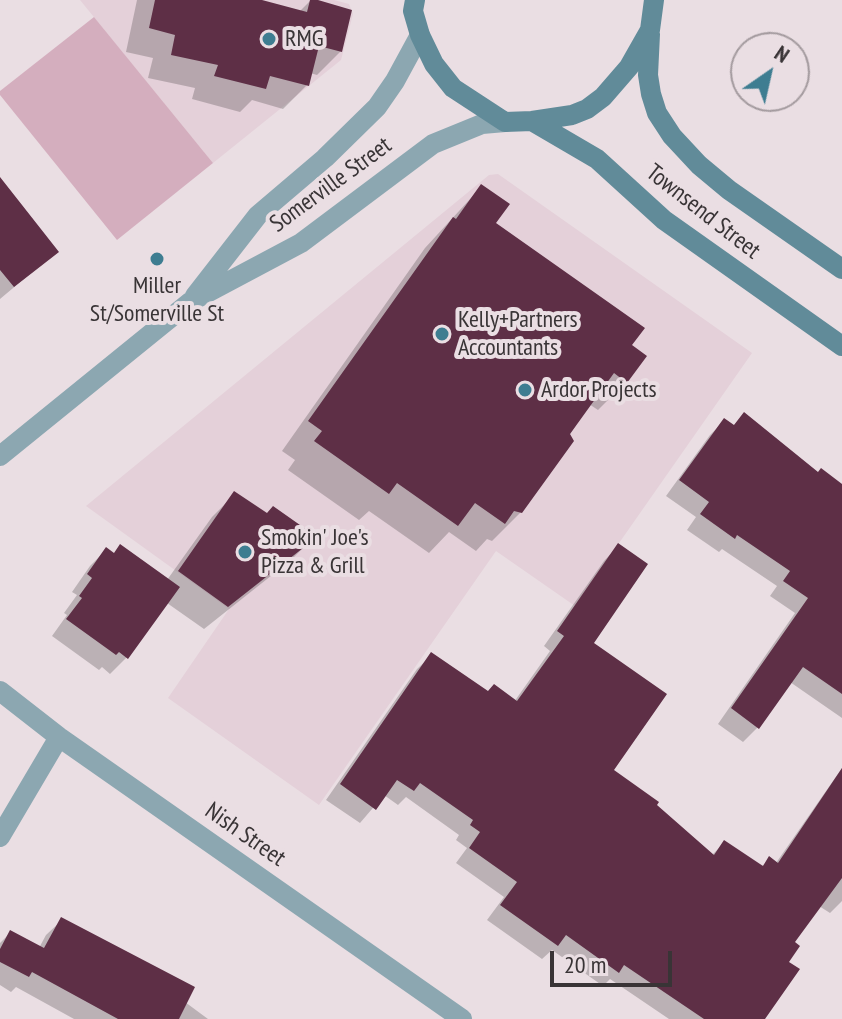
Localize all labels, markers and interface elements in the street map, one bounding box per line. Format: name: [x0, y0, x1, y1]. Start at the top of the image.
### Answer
place label: RMG: [285, 25, 324, 53]
marker: RMG: [260, 30, 278, 48]
north arrow: [730, 32, 810, 112]
text: N: [770, 39, 795, 69]
street label: Somerville Street: [265, 131, 397, 239]
street label: Townsend Street: [640, 159, 766, 265]
marker: Miller St/Somerville St: [148, 250, 166, 268]
place label: Miller St/Somerville St: [90, 272, 224, 328]
place label: Kelly+Partners Accountants: [458, 306, 578, 362]
marker: Kelly+Partners Accountants: [433, 325, 451, 343]
place label: Ardor Projects: [541, 376, 657, 404]
marker: Ardor Projects: [516, 381, 534, 399]
place label: Smokin' Joe's Pizza & Grill: [261, 524, 369, 580]
marker: Smokin' Joe's Pizza & Grill: [236, 543, 254, 561]
street label: Nish Street: [199, 797, 291, 873]
scale bar: [554, 935, 676, 985]
text: 20 m: [564, 949, 606, 980]

